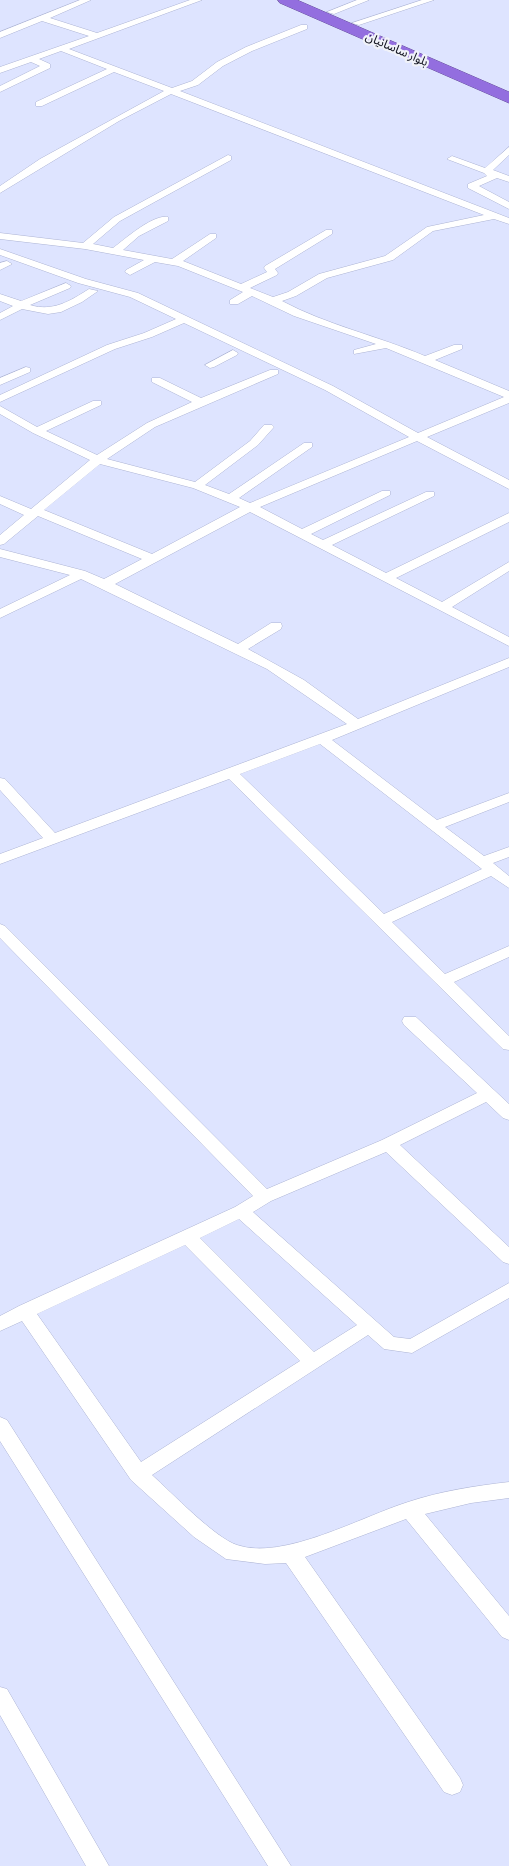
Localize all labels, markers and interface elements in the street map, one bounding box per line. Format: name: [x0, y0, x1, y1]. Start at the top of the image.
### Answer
street label: بلوار ساسانیان: [364, 30, 430, 69]

